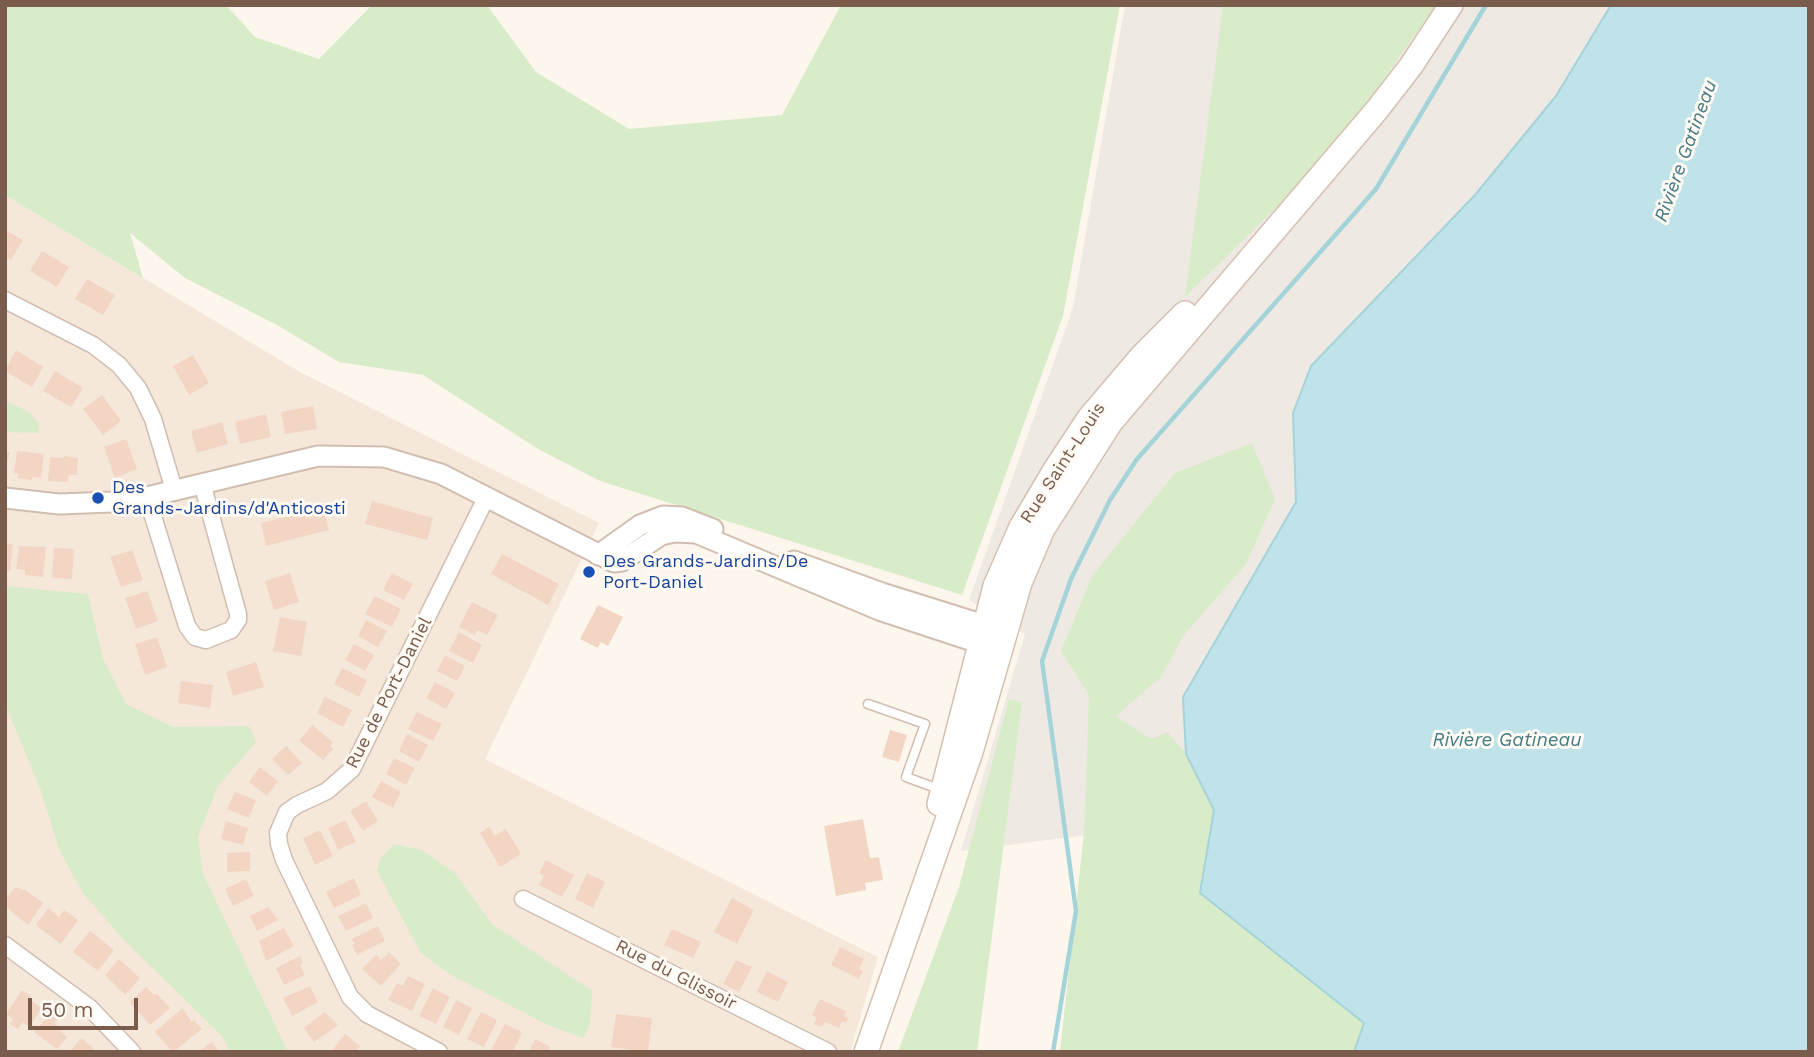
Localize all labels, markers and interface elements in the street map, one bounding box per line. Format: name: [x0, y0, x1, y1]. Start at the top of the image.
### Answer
water label: Rivière Gatineau: [1650, 77, 1722, 225]
street label: Rue Saint-Louis: [1016, 398, 1110, 528]
place label: Des Grands-Jardins/d'Anticosti: [112, 477, 346, 520]
marker: Des Grands-Jardins/d'Anticosti: [90, 490, 106, 506]
place label: Des Grands-Jardins/De Port-Daniel: [603, 551, 808, 594]
marker: Des Grands-Jardins/De Port-Daniel: [581, 564, 597, 580]
street label: Rue de Port-Daniel: [341, 614, 437, 772]
water label: Rivière Gatineau: [1432, 729, 1582, 751]
street label: Rue du Glissoir: [612, 935, 740, 1015]
scale bar: [32, 984, 142, 1028]
text: 50 m: [41, 997, 93, 1022]

